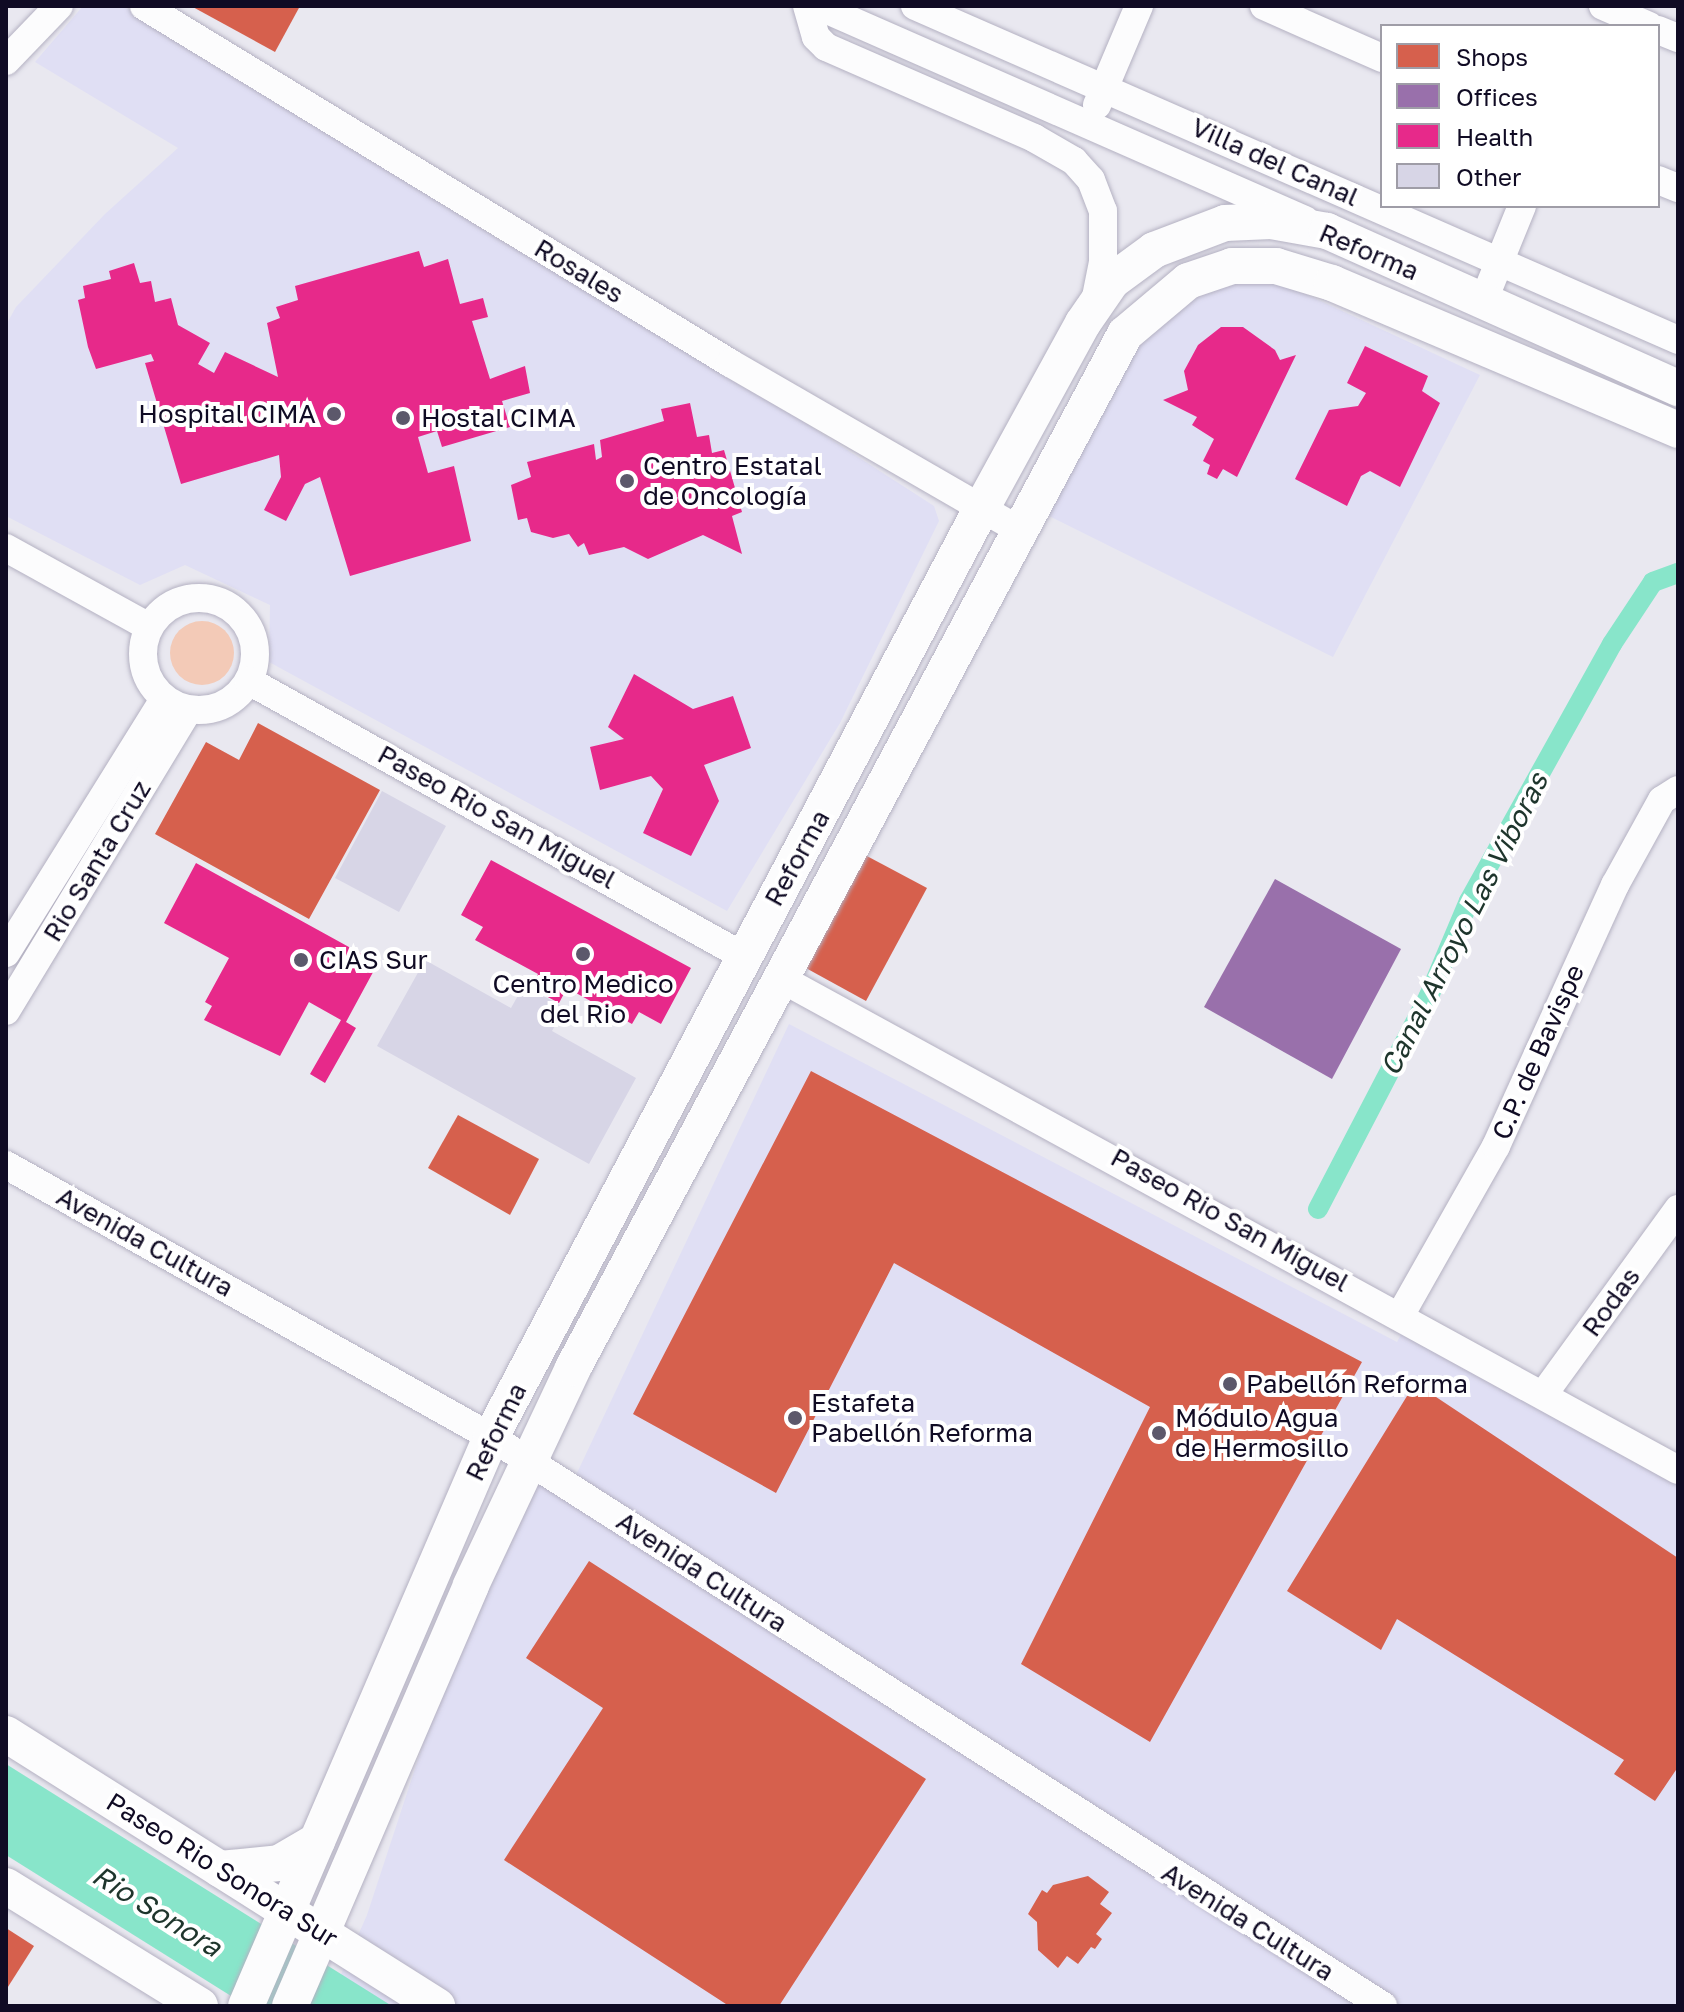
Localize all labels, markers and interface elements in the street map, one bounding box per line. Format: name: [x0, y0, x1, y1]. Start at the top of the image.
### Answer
legend: [1380, 24, 1660, 208]
text: Shops: [1456, 42, 1528, 71]
text: Offices: [1456, 82, 1538, 111]
street label: Villa del Canal: [1187, 111, 1363, 213]
text: Health: [1456, 122, 1533, 151]
text: Other: [1456, 162, 1521, 191]
street label: Reforma: [1315, 217, 1423, 287]
street label: Rosales: [529, 232, 629, 310]
place label: Hospital CIMA: [138, 398, 316, 430]
place label: Hostal CIMA: [421, 402, 576, 434]
marker: Hospital CIMA: [323, 403, 345, 425]
marker: Hostal CIMA: [392, 407, 414, 429]
place label: Centro Estatal de Oncología: [643, 450, 822, 512]
marker: Centro Estatal de Oncología: [618, 472, 636, 490]
street label: Paseo Rio San Miguel: [372, 739, 622, 895]
water label: Canal Arroyo Las Viboras: [1373, 767, 1555, 1081]
street label: Rio Santa Cruz: [37, 775, 157, 947]
street label: Reforma: [758, 805, 836, 911]
marker: Centro Medico del Rio: [572, 943, 594, 965]
place label: CIAS Sur: [319, 944, 428, 976]
marker: CIAS Sur: [290, 949, 312, 971]
street label: C.P. de Bavispe: [1485, 960, 1591, 1144]
place label: Centro Medico del Rio: [492, 968, 674, 1030]
street label: Paseo Rio San Miguel: [1105, 1142, 1355, 1298]
street label: Avenida Cultura: [51, 1181, 239, 1303]
street label: Rodas: [1576, 1261, 1646, 1343]
place label: Pabellón Reforma: [1246, 1368, 1468, 1400]
marker: Pabellón Reforma: [1221, 1375, 1239, 1393]
street label: Reforma: [459, 1378, 533, 1486]
place label: Estafeta Pabellón Reforma: [811, 1387, 1033, 1448]
place label: Módulo Agua de Hermosillo: [1175, 1402, 1349, 1464]
marker: Estafeta Pabellón Reforma: [786, 1409, 804, 1427]
marker: Módulo Agua de Hermosillo: [1150, 1424, 1168, 1442]
street label: Avenida Cultura: [611, 1505, 793, 1639]
street label: Paseo Rio Sonora Sur: [101, 1786, 343, 1954]
street label: Avenida Cultura: [1156, 1857, 1340, 1987]
water label: Rio Sonora: [86, 1858, 228, 1964]

